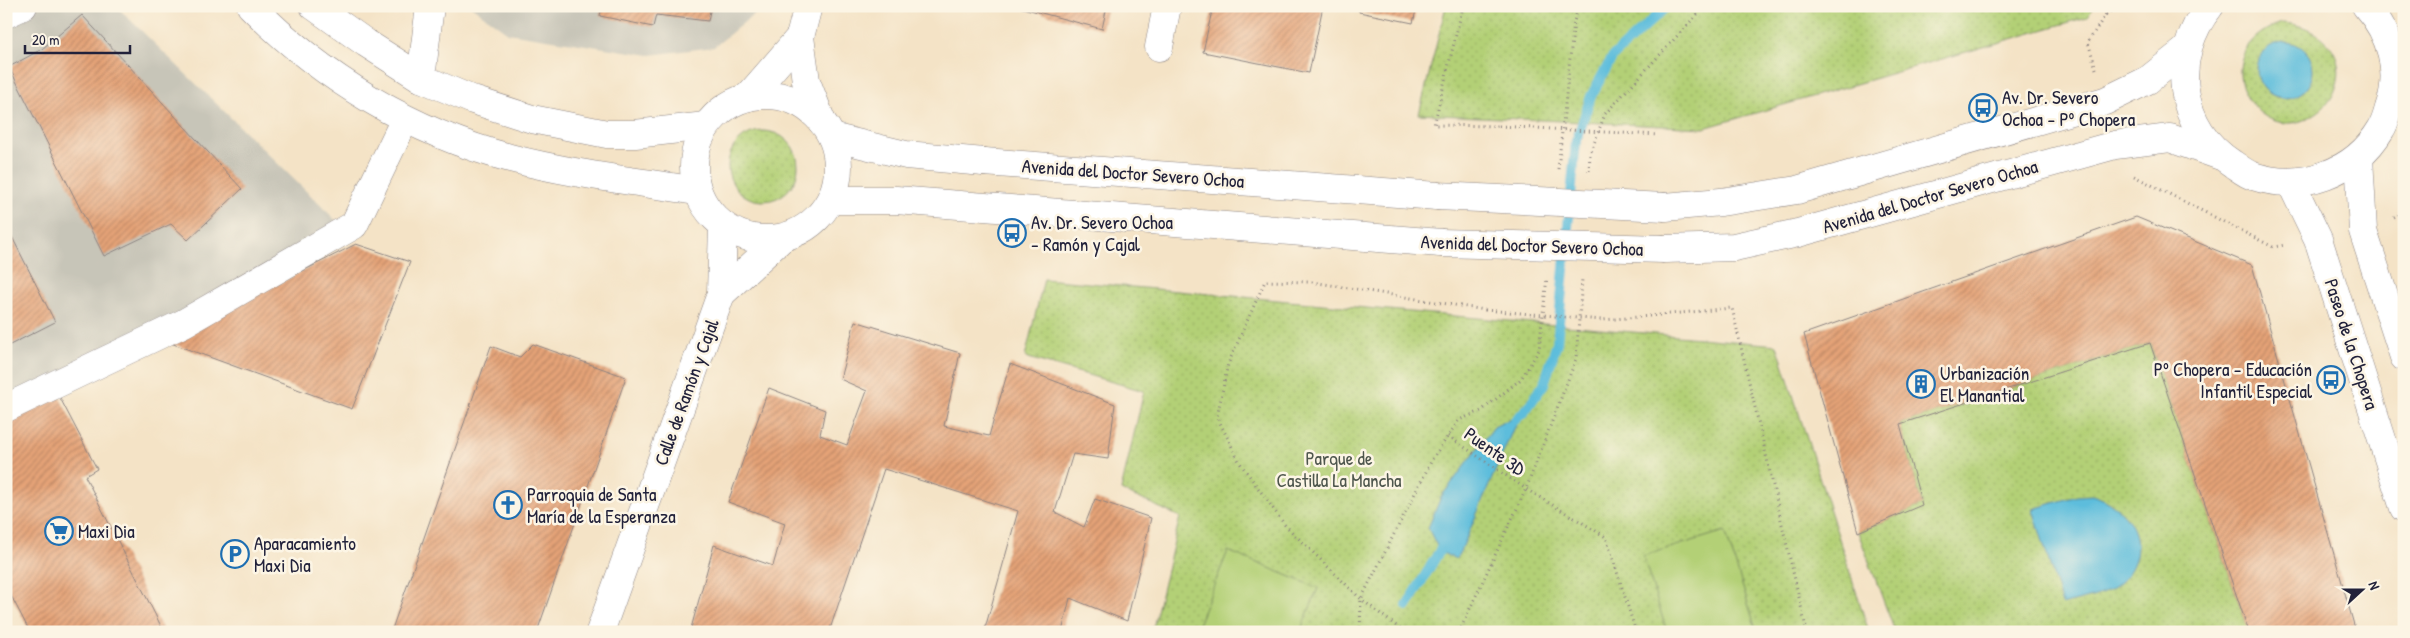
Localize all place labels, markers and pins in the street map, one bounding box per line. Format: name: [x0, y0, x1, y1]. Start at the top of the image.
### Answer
place label: Av. Dr. Severo Ochoa - Pº Chopera: [2002, 84, 2136, 132]
bus stop icon: Av. Dr. Severo Ochoa - Pº Chopera: [1968, 93, 1998, 123]
place label: Av. Dr. Severo Ochoa - Ramón y Cajal: [1031, 209, 1173, 257]
bus stop icon: Av. Dr. Severo Ochoa - Ramón y Cajal: [997, 218, 1027, 248]
place label: Pº Chopera - Educación Infantil Especial: [2154, 356, 2313, 404]
place label: Urbanización El Manantial: [1940, 360, 2029, 408]
bus stop icon: Pº Chopera - Educación Infantil Especial: [2316, 365, 2346, 395]
building icon: Urbanización El Manantial: [1906, 369, 1936, 399]
place label: Parroquia de Santa María de la Esperanza: [527, 481, 676, 529]
church icon: Parroquia de Santa María de la Esperanza: [493, 490, 523, 520]
supermarket icon: Maxi Dia: [44, 516, 74, 546]
place label: Maxi Dia: [78, 518, 135, 544]
place label: Aparacamiento Maxi Dia: [254, 530, 356, 578]
parking icon: Aparacamiento Maxi Dia: [220, 539, 250, 569]

